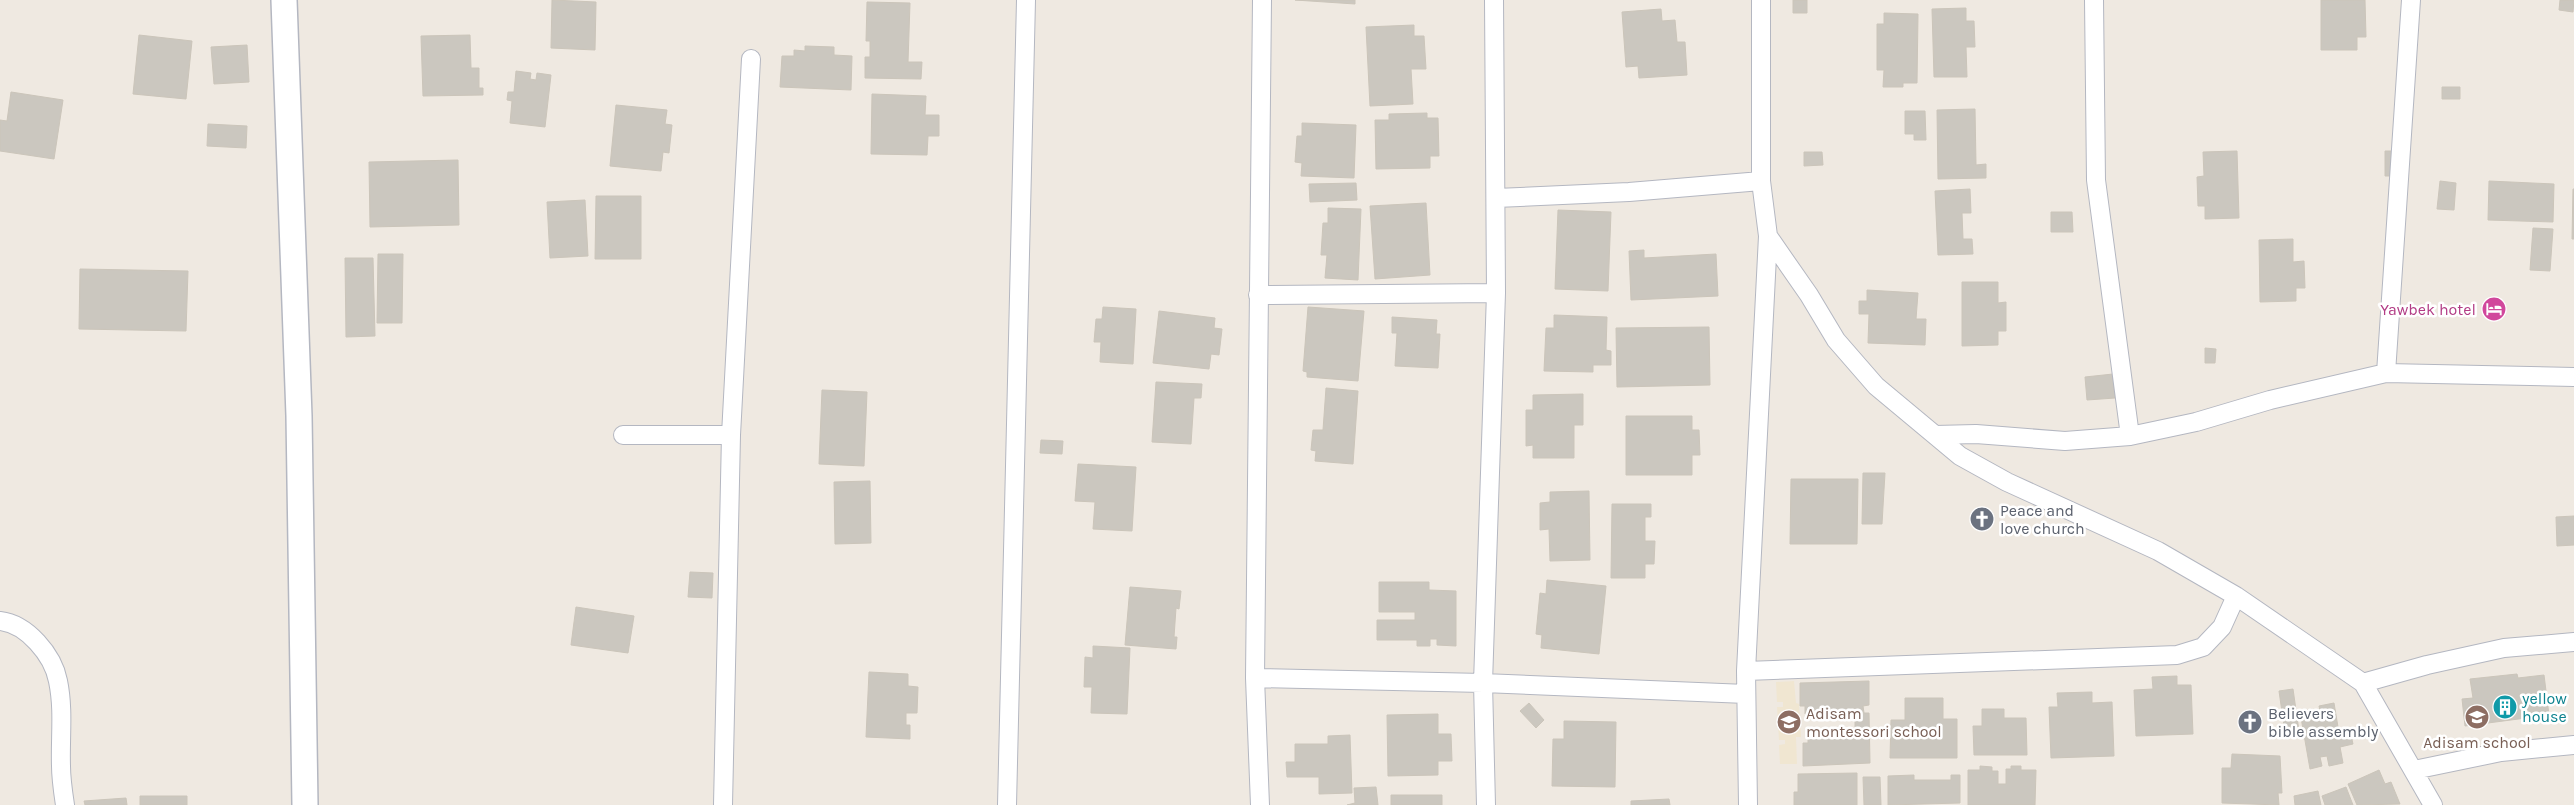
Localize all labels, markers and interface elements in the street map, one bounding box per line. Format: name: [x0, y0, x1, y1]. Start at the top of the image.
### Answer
hotel icon: Yawbek hotel: [2481, 296, 2507, 322]
place label: Yawbek hotel: [2380, 300, 2476, 319]
place label: Peace and love church: [2000, 501, 2085, 538]
church icon: Peace and love church: [1969, 506, 1995, 532]
place label: yellow house: [2521, 689, 2567, 726]
building icon: yellow house: [2492, 694, 2518, 720]
place label: Adisam montessori school: [1806, 704, 1942, 741]
place label: Believers bible assembly: [2268, 704, 2379, 741]
school or university icon: Adisam school: [2464, 704, 2490, 730]
school or university icon: Adisam montessori school: [1776, 709, 1802, 735]
church icon: Believers bible assembly: [2237, 709, 2263, 735]
place label: Adisam school: [2423, 733, 2531, 752]

